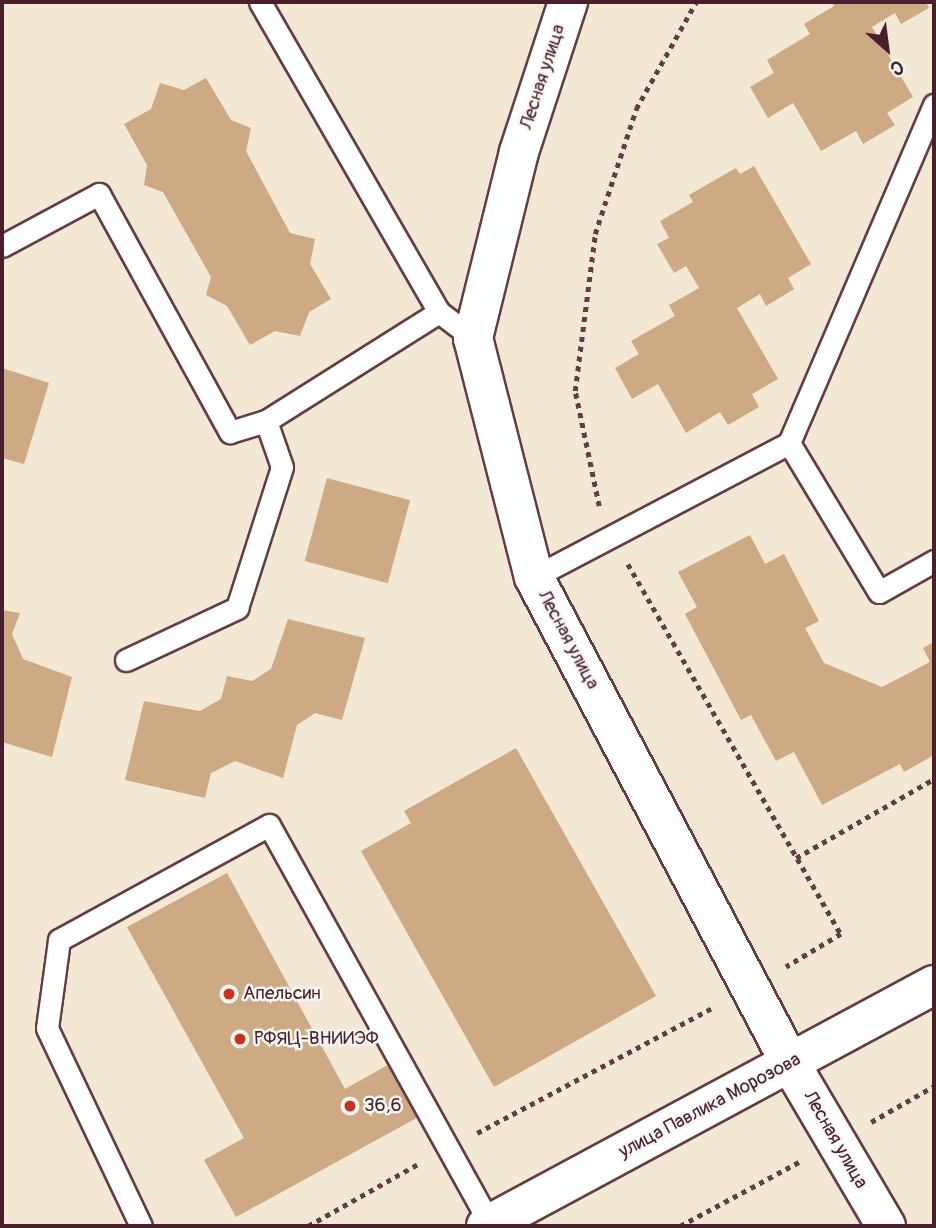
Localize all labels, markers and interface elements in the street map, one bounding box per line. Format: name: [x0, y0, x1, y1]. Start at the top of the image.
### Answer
north arrow: [852, 14, 922, 84]
street label: Лесная улица: [515, 22, 571, 132]
text: С: [886, 54, 908, 81]
street label: Лесная улица: [532, 586, 604, 694]
place label: Апельсин: [243, 983, 321, 1005]
marker: Апельсин: [221, 986, 237, 1002]
place label: РФЯЦ-ВНИИЭФ: [254, 1028, 378, 1050]
marker: РФЯЦ-ВНИИЭФ: [232, 1031, 248, 1047]
street label: улица Павлика Морозова: [615, 1048, 805, 1164]
street label: Лесная улица: [798, 1087, 872, 1193]
place label: 36,6: [364, 1095, 402, 1117]
marker: 36,6: [342, 1098, 358, 1114]

